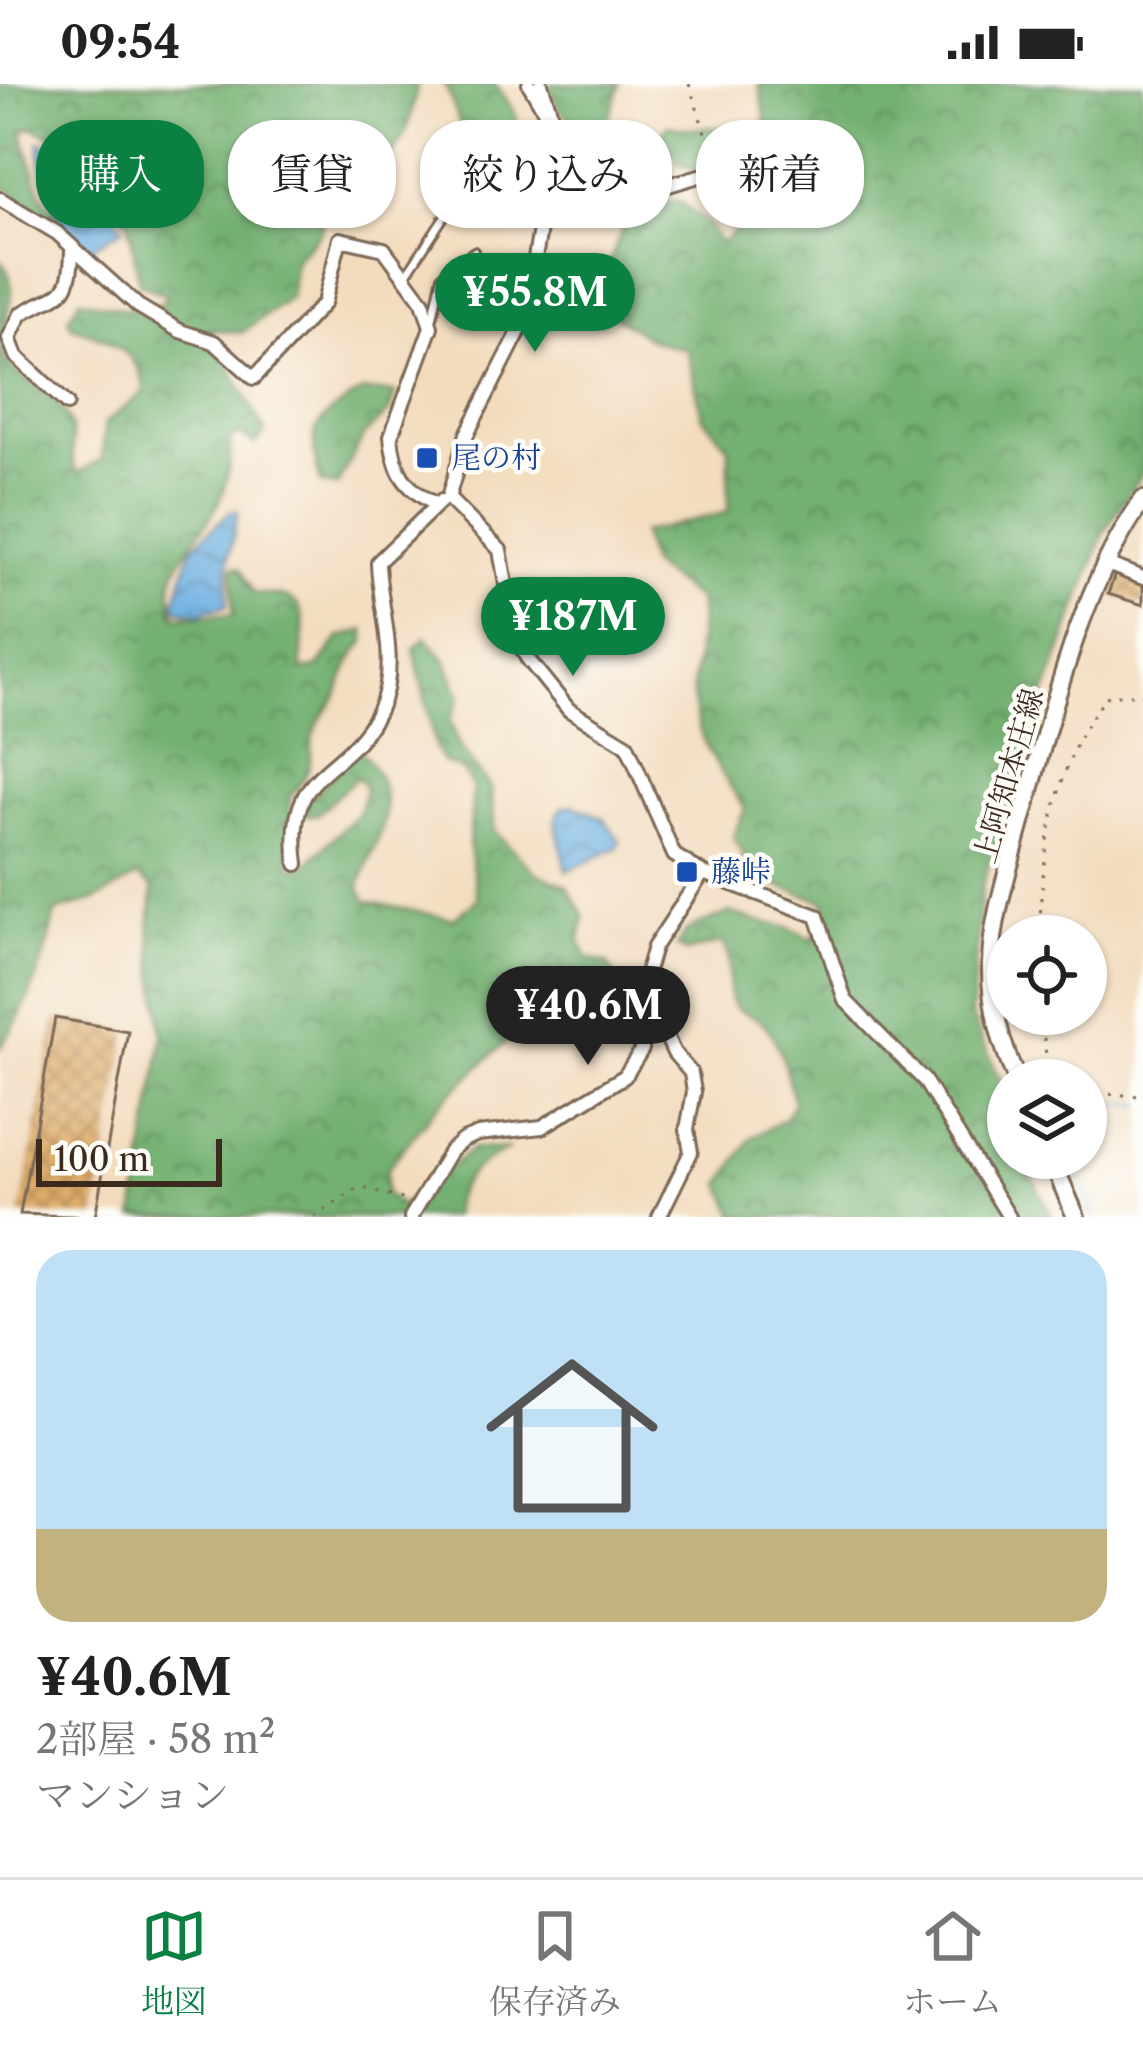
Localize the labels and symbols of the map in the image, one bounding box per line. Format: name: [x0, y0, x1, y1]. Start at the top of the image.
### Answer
pin: ¥55.8M: [437, 253, 633, 355]
place label: 尾の村: [451, 439, 541, 476]
marker: 尾の村: [414, 445, 440, 471]
pin: ¥187M: [489, 577, 657, 679]
street label: 上阿知本庄線: [966, 684, 1051, 867]
place label: 藤峠: [711, 853, 771, 890]
marker: 藤峠: [674, 859, 700, 885]
pin: ¥40.6M: [490, 966, 686, 1068]
scale bar: [36, 1133, 222, 1186]

